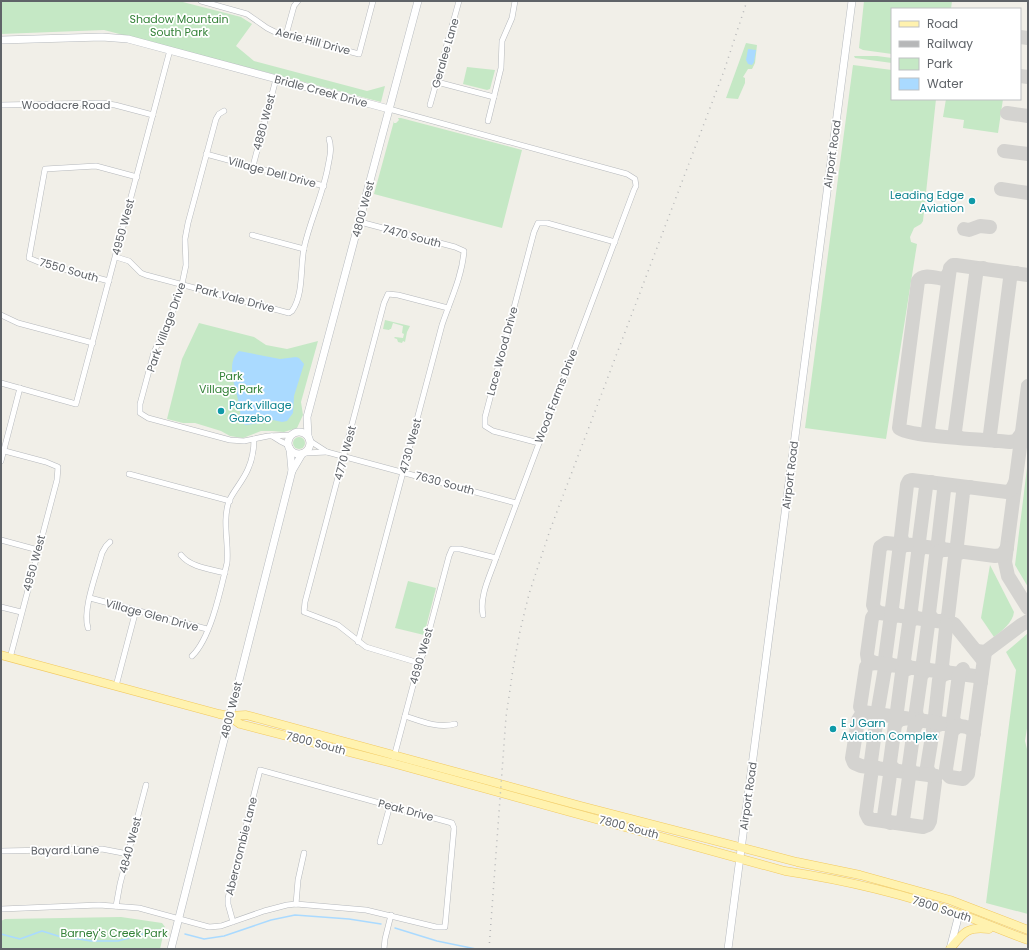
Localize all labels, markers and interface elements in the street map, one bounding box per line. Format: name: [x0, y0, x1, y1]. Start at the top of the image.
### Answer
legend: [891, 8, 1021, 100]
park label: Shadow Mountain South Park: [129, 11, 229, 40]
text: Road: [927, 15, 958, 32]
street label: Geralee Lane: [427, 16, 463, 90]
street label: Aerie Hill Drive: [274, 23, 352, 59]
text: Railway: [927, 35, 973, 52]
text: Park: [927, 55, 954, 72]
street label: Bridle Creek Drive: [273, 71, 370, 111]
text: Water: [927, 75, 964, 92]
street label: 4880 West: [249, 92, 279, 152]
street label: Woodacre Road: [22, 97, 110, 113]
street label: Airport Road: [819, 119, 845, 189]
street label: Village Dell Drive: [226, 153, 318, 192]
street label: 4800 West: [348, 179, 378, 239]
place label: Leading Edge Aviation: [890, 187, 964, 216]
marker: Leading Edge Aviation: [967, 196, 977, 206]
street label: 4950 West: [108, 197, 138, 257]
street label: 7470 South: [381, 220, 443, 252]
street label: 7550 South: [37, 254, 101, 286]
street label: Park Village Drive: [142, 280, 190, 374]
street label: Park Vale Drive: [194, 280, 277, 316]
street label: Lace Wood Drive: [482, 305, 522, 397]
street label: Wood Farms Drive: [531, 346, 581, 445]
park label: Park Village Park: [199, 368, 263, 397]
place label: Park village Gazebo: [229, 397, 292, 426]
marker: Park village Gazebo: [216, 406, 226, 416]
street label: 4730 West: [395, 417, 425, 475]
street label: 4770 West: [330, 424, 360, 482]
street label: Airport Road: [778, 440, 802, 510]
street label: 7630 South: [414, 467, 476, 499]
street label: 4950 West: [19, 533, 49, 593]
street label: Village Glen Drive: [104, 595, 201, 635]
street label: 4690 West: [405, 626, 437, 686]
street label: 4800 West: [216, 680, 246, 740]
place label: E J Garn Aviation Complex: [841, 715, 938, 744]
marker: E J Garn Aviation Complex: [828, 724, 838, 734]
street label: 7800 South: [284, 727, 348, 759]
street label: Airport Road: [735, 761, 761, 831]
street label: Abercrombie Lane: [221, 795, 261, 897]
street label: Peak Drive: [376, 795, 436, 825]
street label: 7800 South: [597, 811, 661, 843]
street label: 4840 West: [115, 815, 145, 875]
street label: Bayard Lane: [31, 841, 99, 859]
street label: 7800 South: [910, 892, 974, 926]
park label: Barney's Creek Park: [60, 925, 168, 941]

